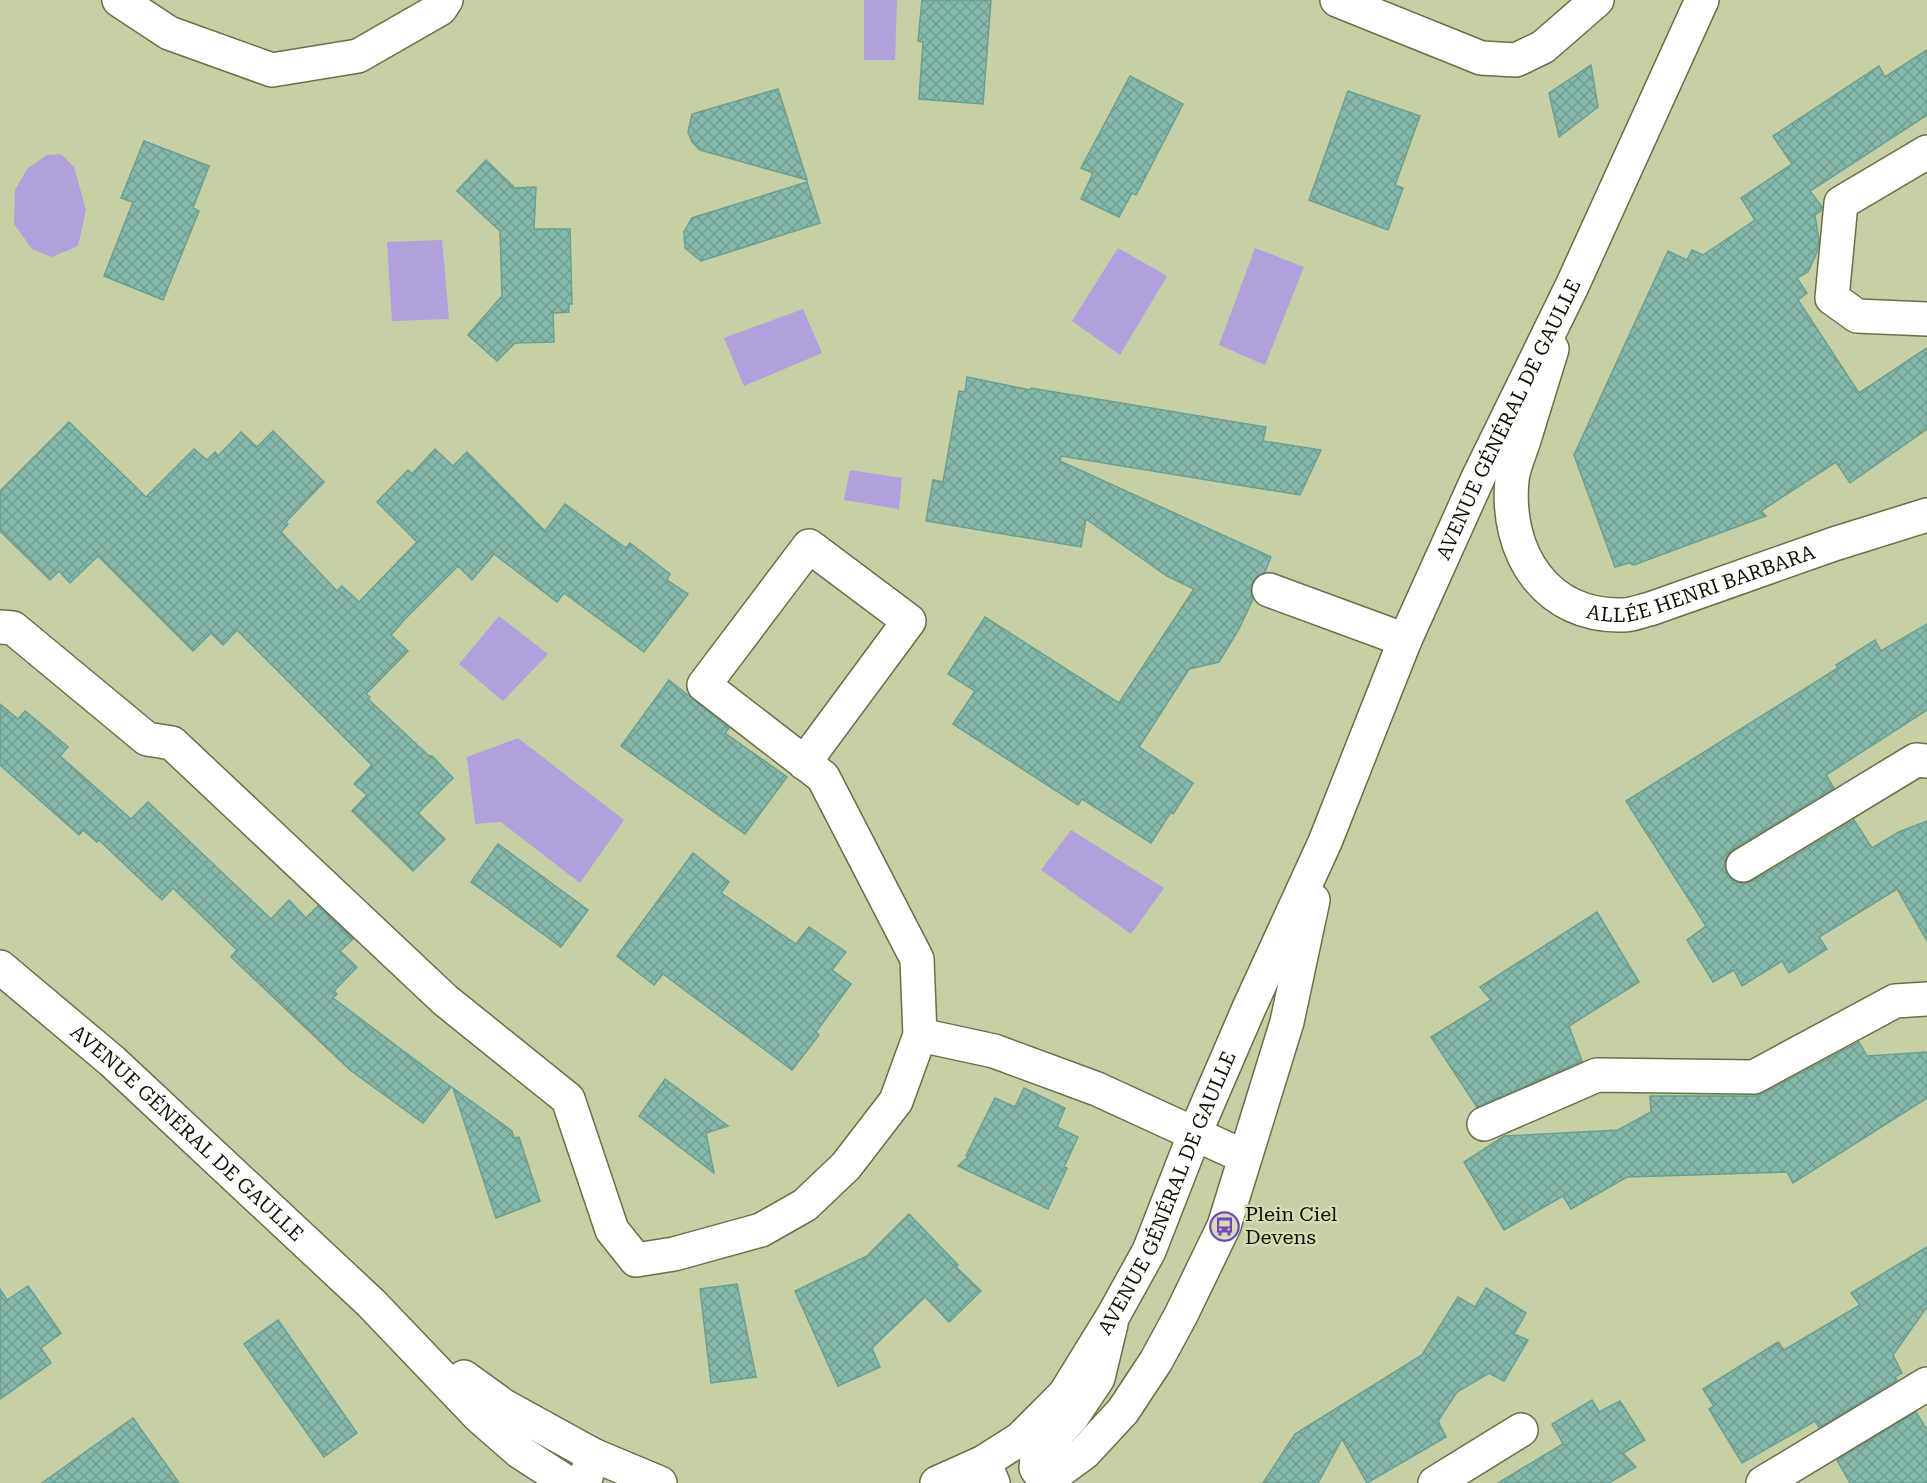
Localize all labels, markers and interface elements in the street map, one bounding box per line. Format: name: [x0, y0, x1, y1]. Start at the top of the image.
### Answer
street label: AVENUE GÉNÉRAL DE GAULLE: [1431, 275, 1586, 563]
street label: ALLÉE HENRI BARBARA: [1584, 540, 1818, 627]
street label: AVENUE GÉNÉRAL DE GAULLE: [66, 1019, 309, 1246]
street label: AVENUE GÉNÉRAL DE GAULLE: [1093, 1048, 1241, 1339]
place label: Plein Ciel Devens: [1245, 1202, 1337, 1249]
bus stop icon: Plein Ciel Devens: [1208, 1210, 1240, 1242]

